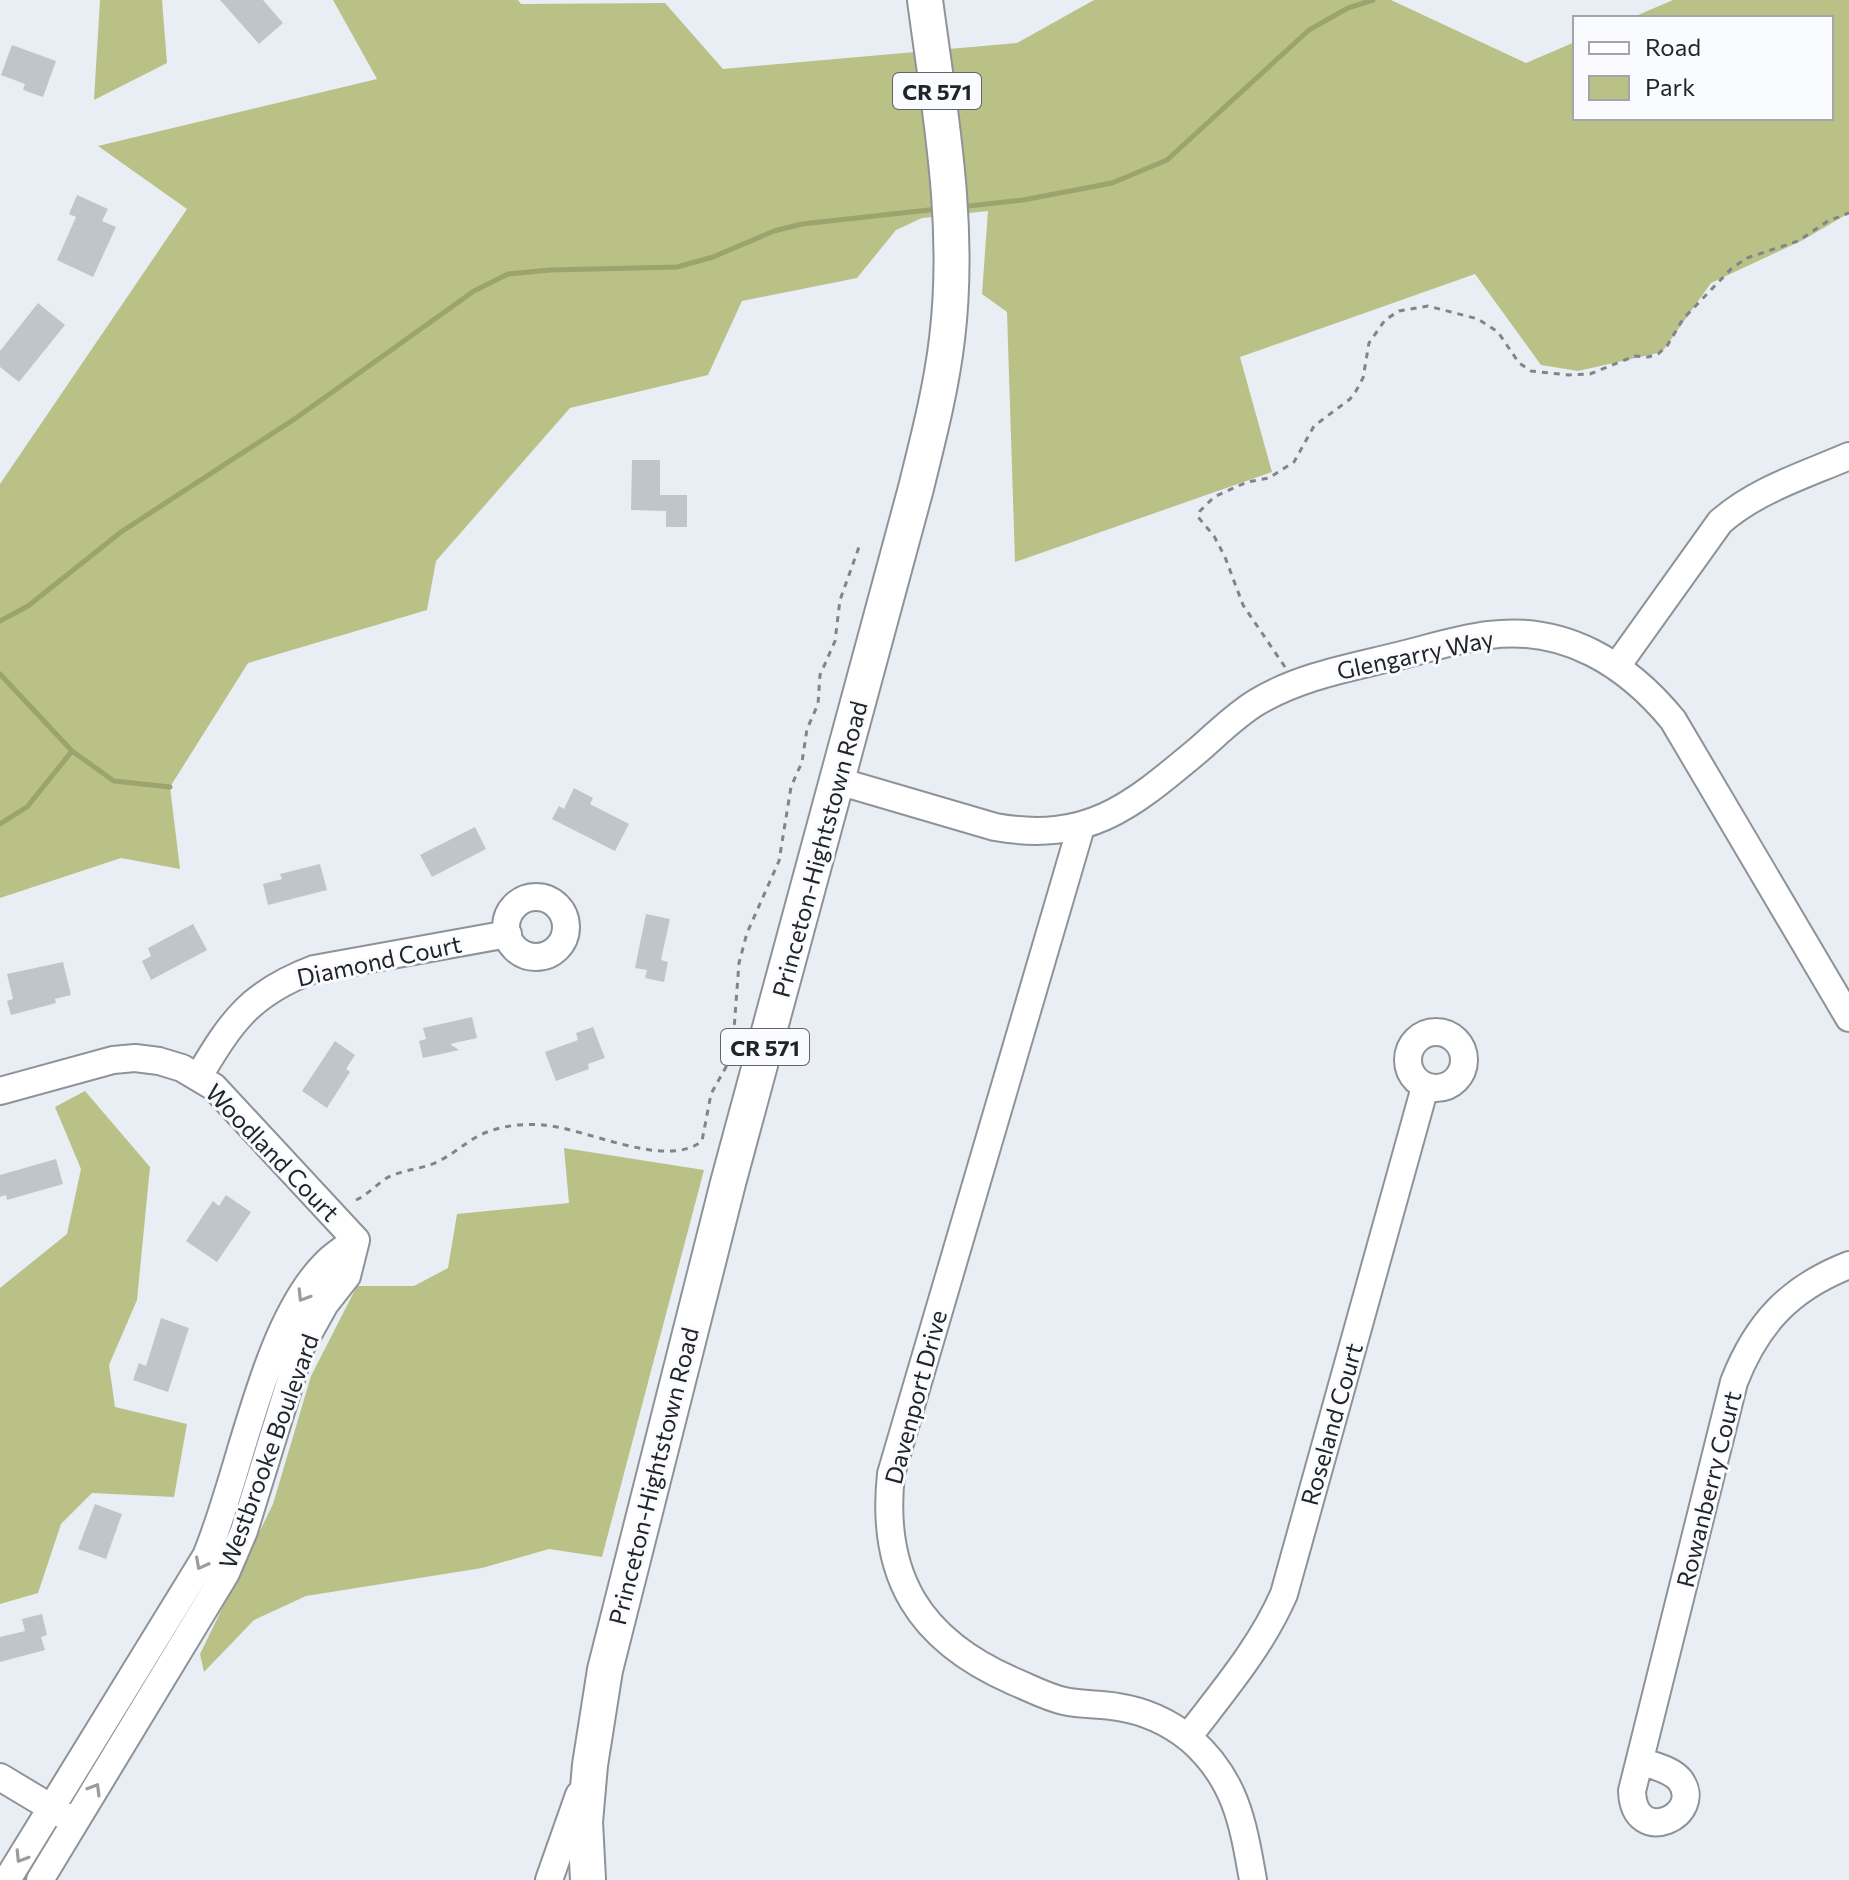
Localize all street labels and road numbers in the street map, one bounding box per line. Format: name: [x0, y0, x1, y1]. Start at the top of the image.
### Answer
road number: CR 571: [893, 73, 981, 109]
street label: Glengarry Way: [1334, 623, 1496, 685]
street label: Princeton-Hightstown Road: [765, 698, 873, 1000]
street label: Diamond Court: [294, 928, 464, 992]
road number: CR 571: [721, 1029, 809, 1065]
street label: Woodland Court: [200, 1077, 346, 1227]
street label: Davenport Drive: [878, 1307, 952, 1487]
street label: Princeton-Hightstown Road: [602, 1324, 704, 1628]
street label: Westbrooke Boulevard: [212, 1330, 324, 1572]
street label: Roseland Court: [1294, 1339, 1368, 1508]
street label: Rowanberry Court: [1670, 1388, 1746, 1590]

